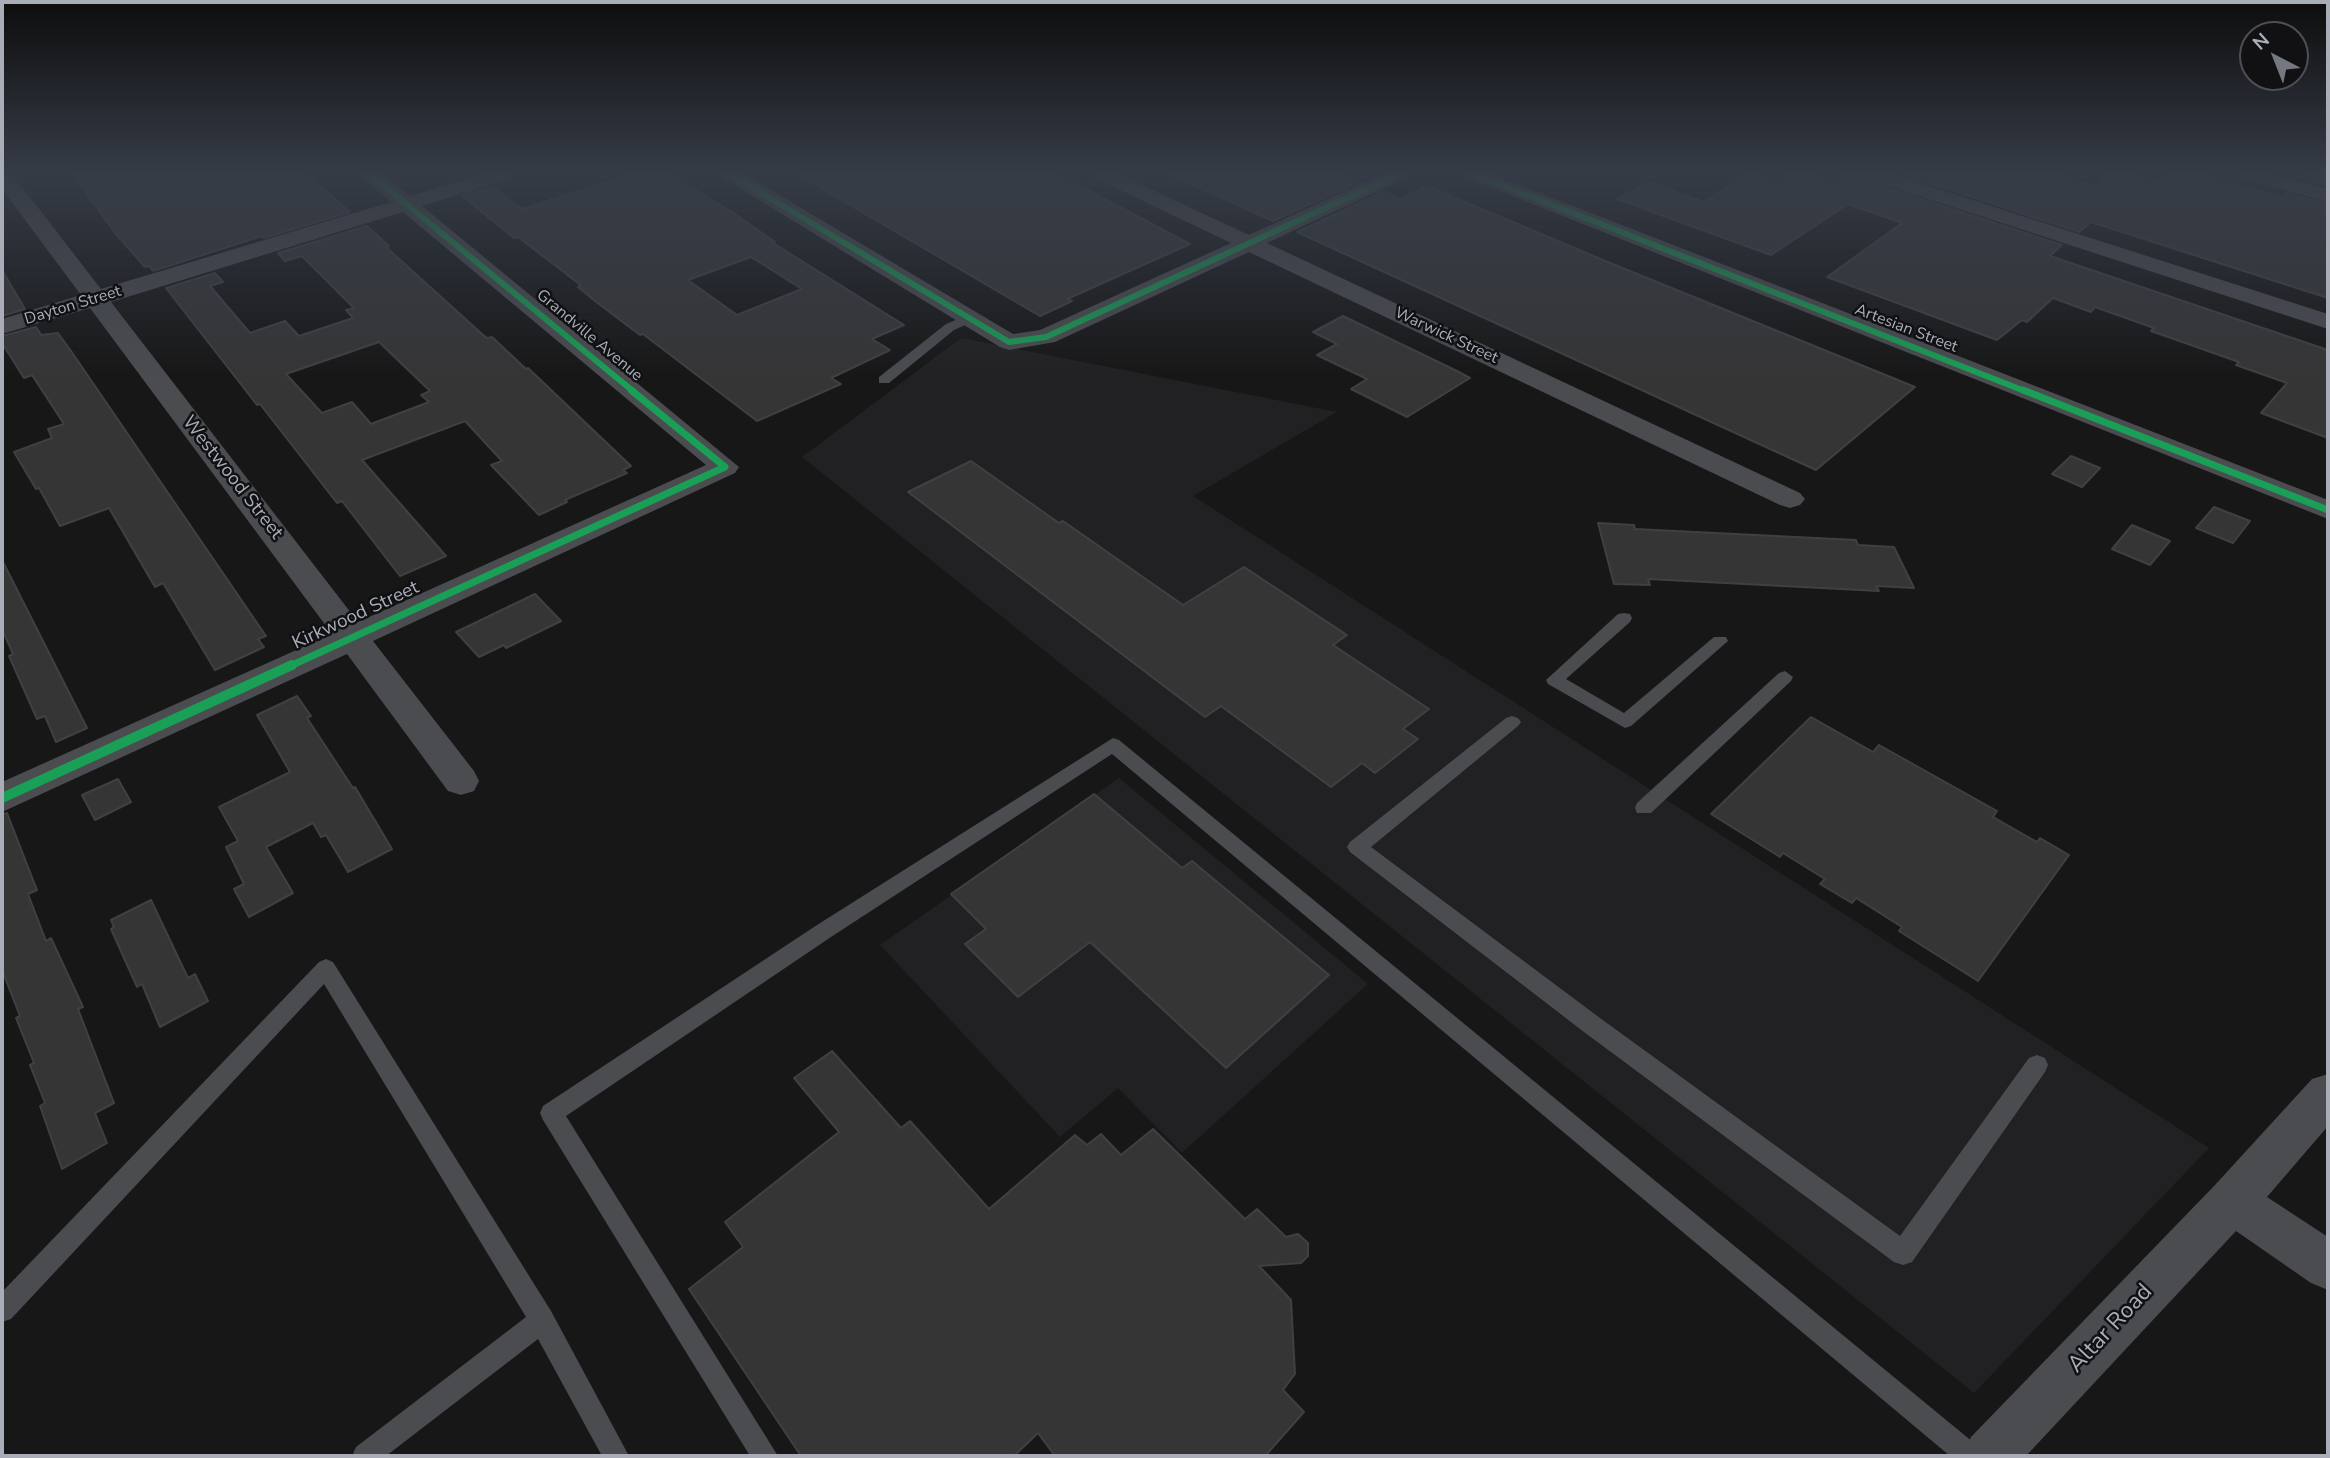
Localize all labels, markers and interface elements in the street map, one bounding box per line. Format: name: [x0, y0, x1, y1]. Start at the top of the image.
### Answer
north arrow: [2239, 21, 2309, 91]
text: N: [2247, 27, 2275, 56]
street label: Dayton Street: [22, 282, 124, 330]
street label: Grandville Avenue: [532, 286, 646, 386]
street label: Artesian Street: [1852, 301, 1960, 357]
street label: Warwick Street: [1391, 304, 1501, 368]
street label: Westwood Street: [177, 412, 287, 544]
street label: Kirkwood Street: [289, 577, 423, 655]
street label: Altar Road: [2063, 1279, 2159, 1379]

